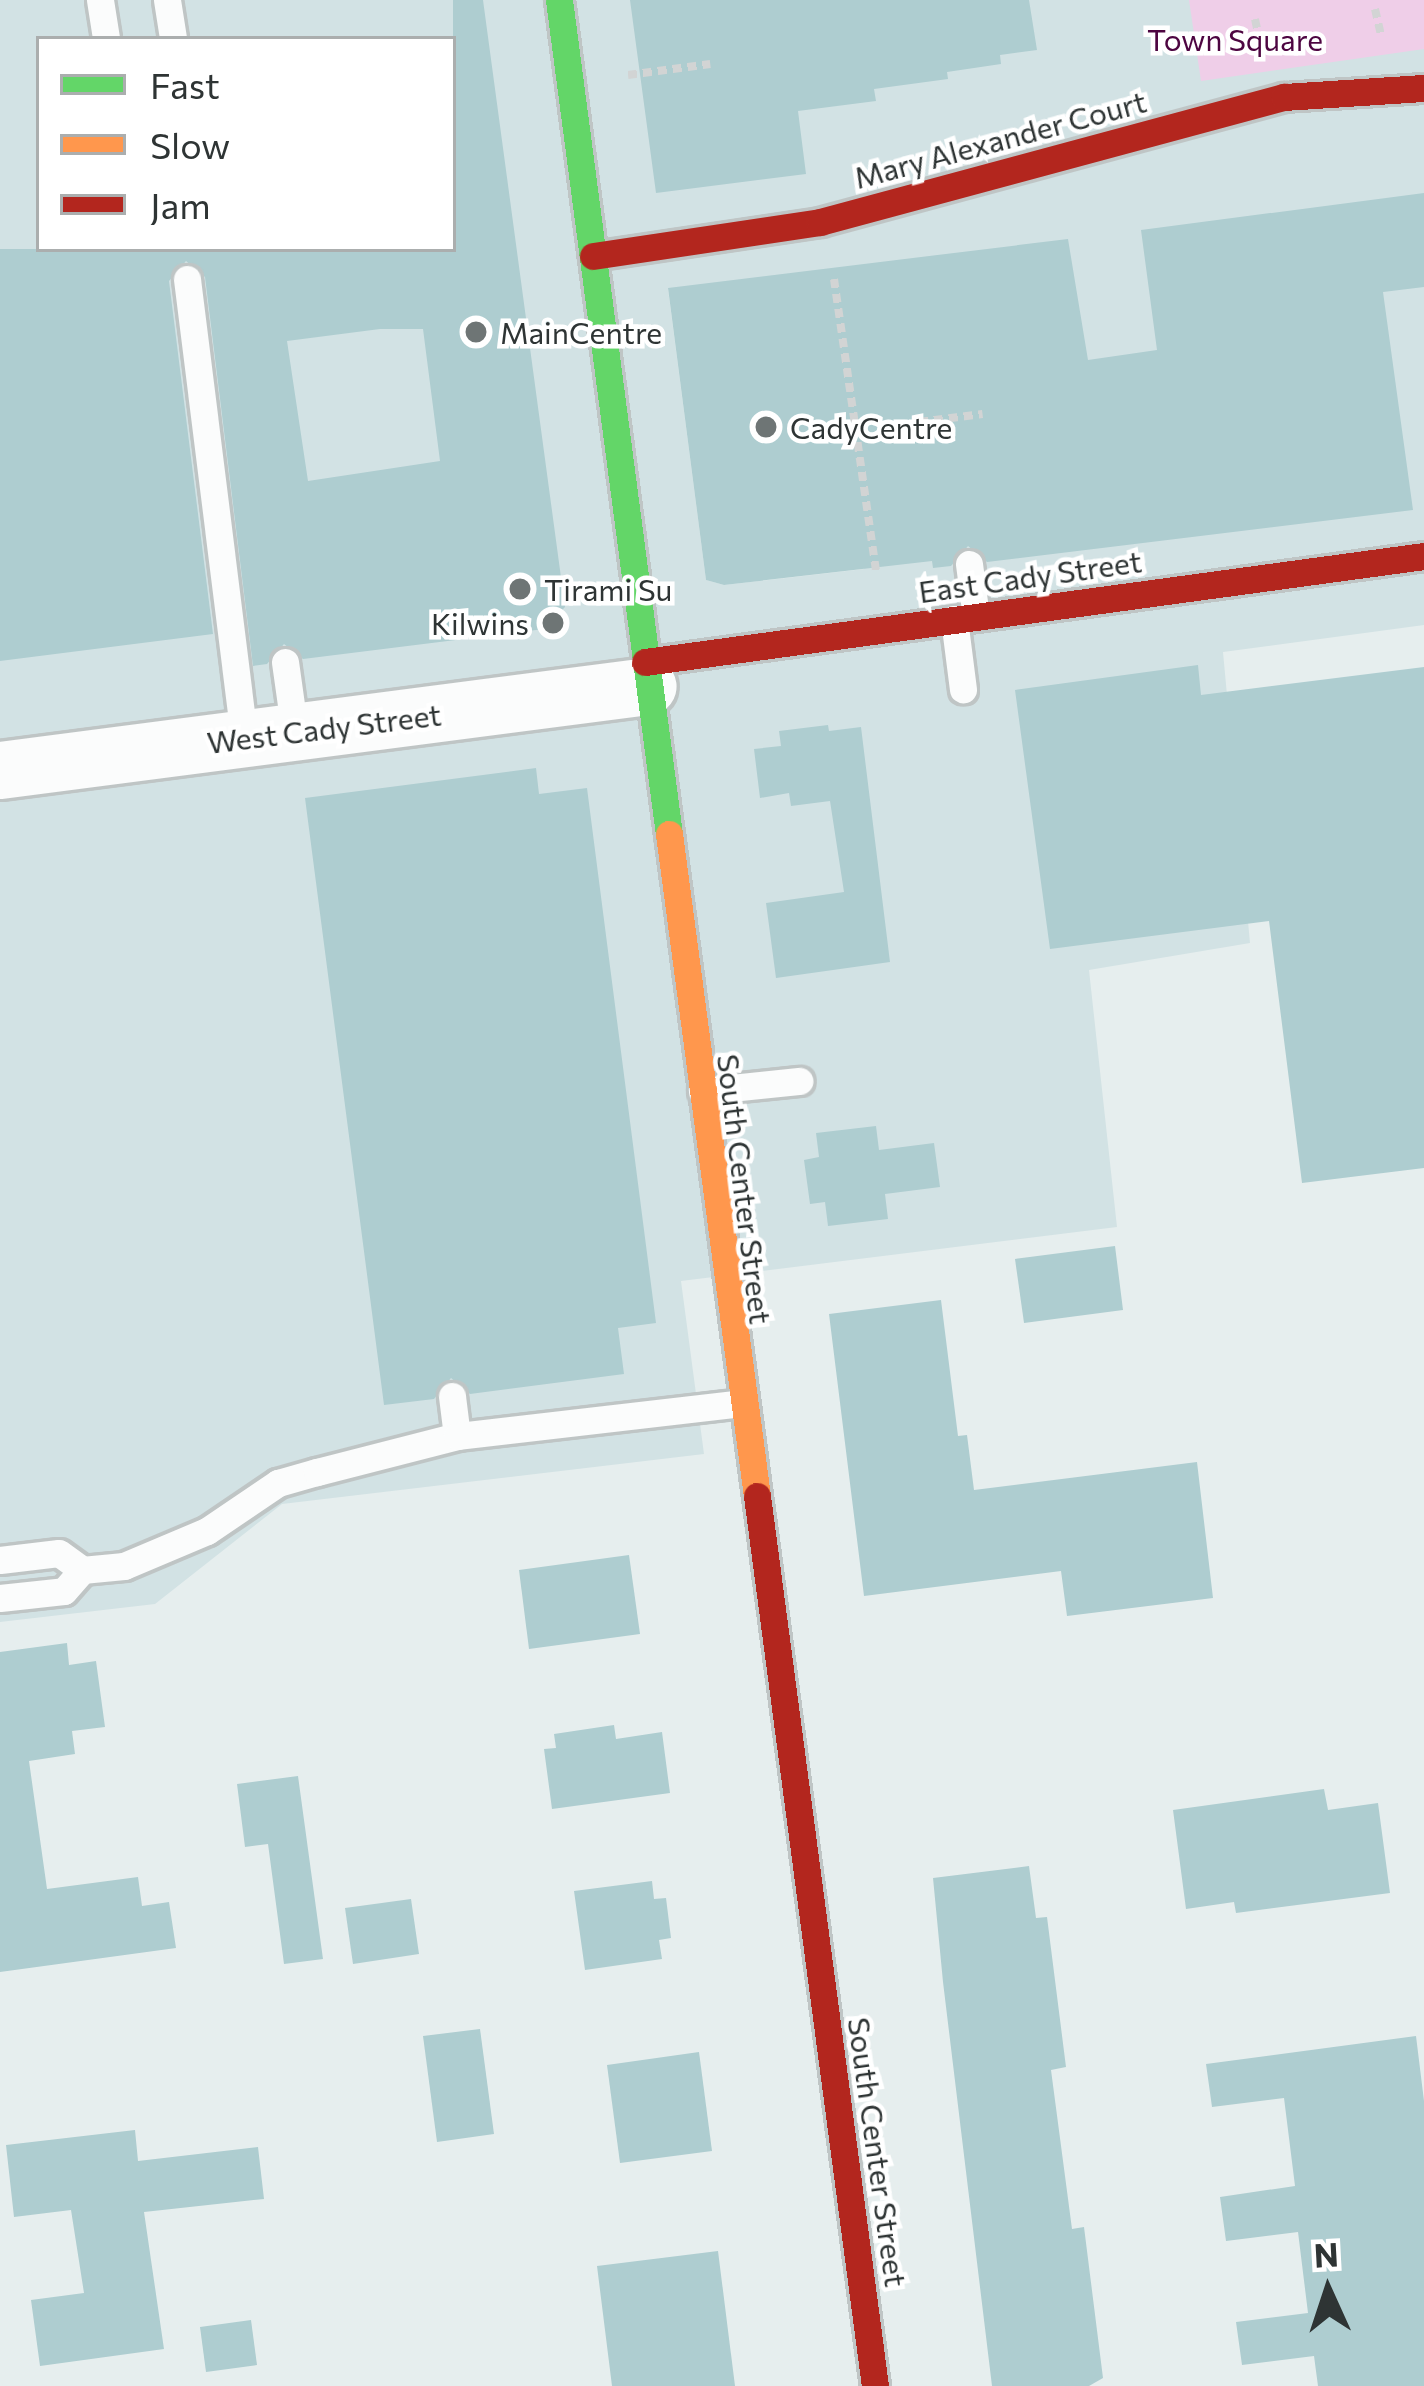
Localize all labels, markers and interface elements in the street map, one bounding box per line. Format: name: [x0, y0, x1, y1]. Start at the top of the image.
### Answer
park label: Town Square: [1147, 21, 1323, 57]
legend: [36, 36, 456, 252]
text: Fast: [150, 62, 220, 106]
street label: Mary Alexander Court: [850, 83, 1150, 195]
text: Slow: [150, 122, 230, 166]
text: Jam: [150, 182, 211, 226]
place label: MainCentre: [500, 314, 662, 350]
marker: MainCentre: [463, 319, 489, 345]
place label: CadyCentre: [790, 409, 952, 445]
marker: CadyCentre: [753, 414, 779, 440]
street label: East Cady Street: [916, 543, 1144, 609]
place label: Tirami Su: [544, 571, 672, 607]
marker: Tirami Su: [507, 576, 533, 602]
place label: Kilwins: [431, 605, 529, 641]
marker: Kilwins: [540, 610, 566, 636]
street label: West Cady Street: [205, 696, 443, 760]
street label: South Center Street: [711, 1052, 779, 1326]
street label: South Center Street: [841, 2015, 915, 2289]
north arrow: [1268, 2230, 1388, 2350]
text: N: [1313, 2232, 1340, 2275]

